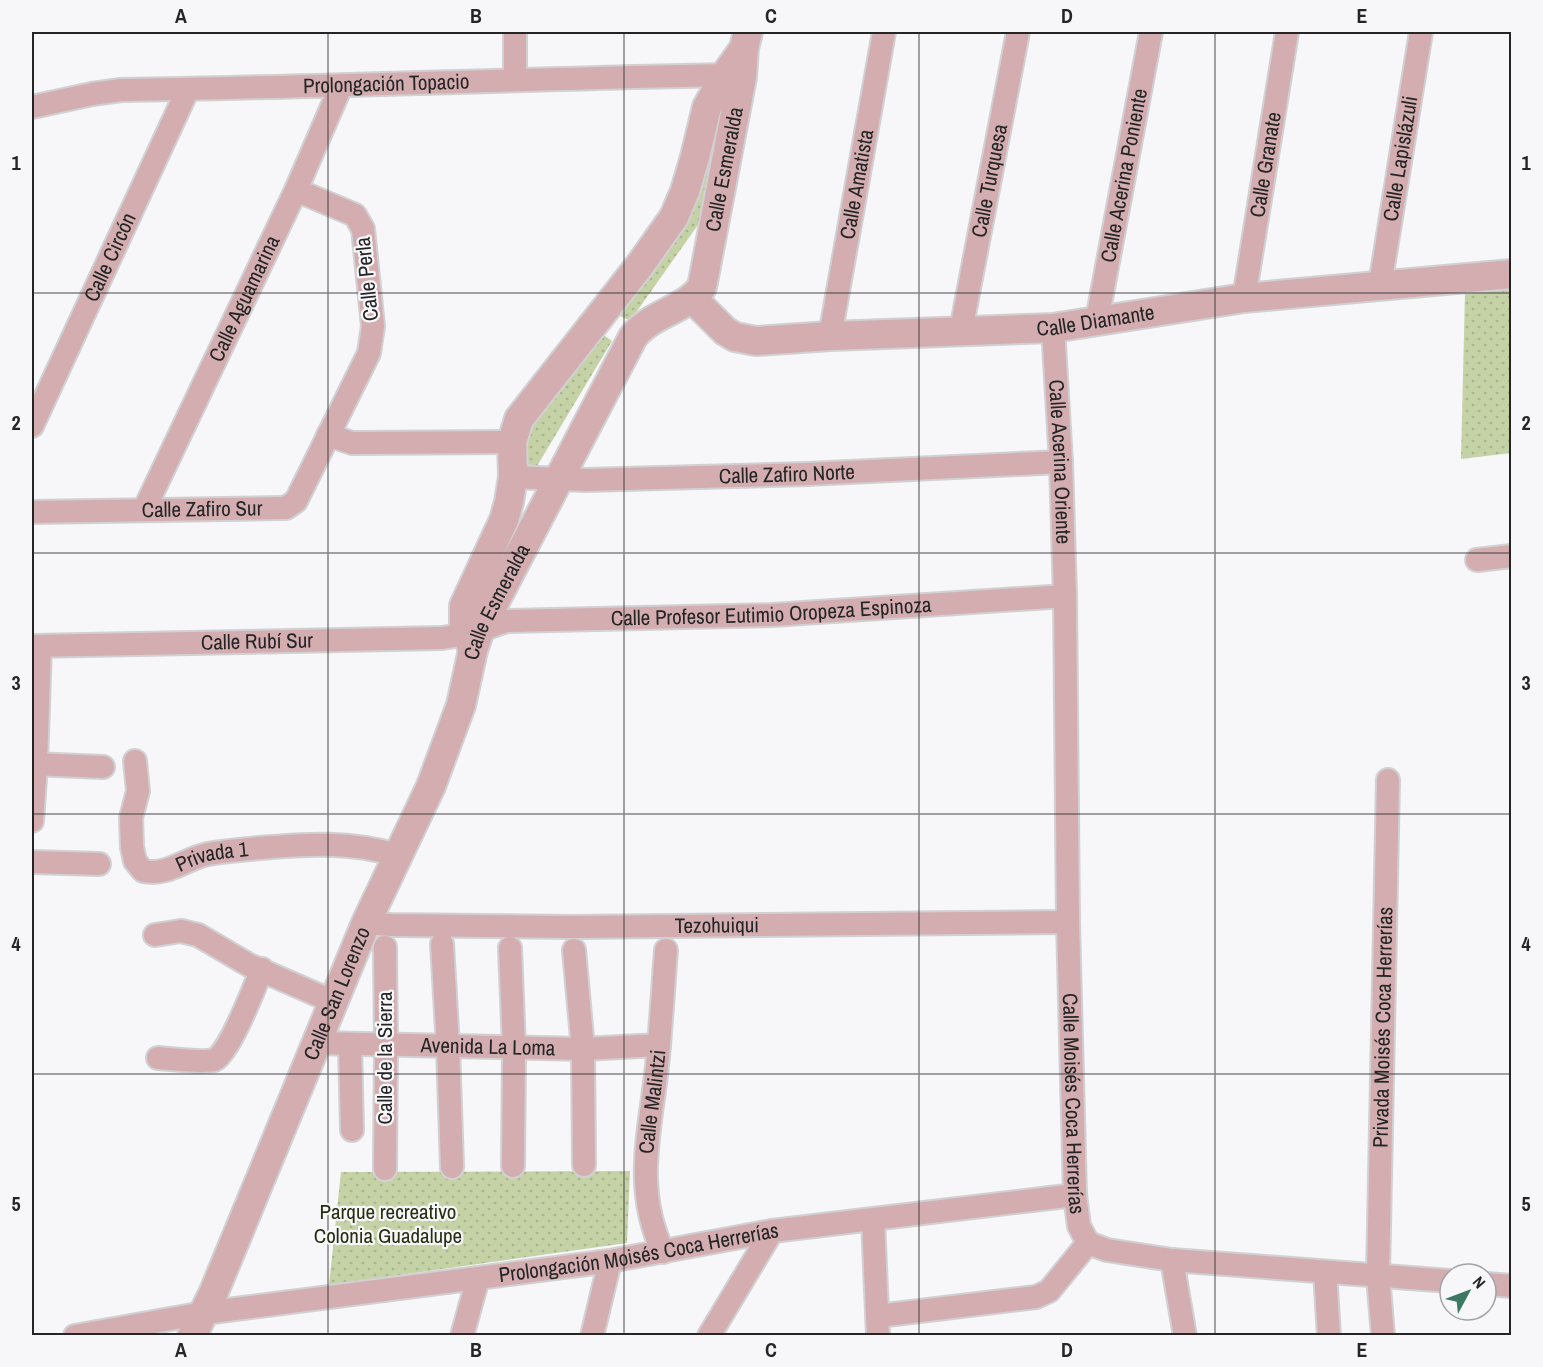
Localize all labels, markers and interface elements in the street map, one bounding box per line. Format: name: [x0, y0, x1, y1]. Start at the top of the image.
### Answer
text: A: [175, 2, 187, 29]
text: B: [470, 2, 482, 29]
text: C: [765, 2, 777, 29]
text: D: [1061, 2, 1073, 29]
text: E: [1357, 2, 1368, 29]
street label: Prolongación Topacio: [303, 67, 470, 100]
street label: Calle Acerina Poniente: [1093, 86, 1154, 265]
street label: Calle Lapislázuli: [1376, 94, 1424, 223]
street label: Calle Esmeralda: [698, 104, 750, 234]
street label: Calle Granate: [1242, 110, 1288, 219]
street label: Calle Turquesa: [964, 121, 1014, 240]
street label: Calle Amatista: [832, 127, 881, 242]
text: 1: [11, 149, 21, 176]
text: 1: [1521, 149, 1531, 176]
street label: Calle Circón: [77, 208, 143, 306]
street label: Calle Aguamarina: [201, 230, 287, 366]
street label: Calle Perla: [348, 235, 385, 322]
street label: Calle Diamante: [1036, 297, 1156, 343]
street label: Calle Acerina Oriente: [1042, 379, 1078, 545]
text: 2: [11, 409, 21, 436]
text: 2: [1521, 409, 1531, 436]
street label: Calle Zafiro Norte: [718, 457, 855, 490]
street label: Calle Zafiro Sur: [141, 493, 263, 524]
street label: Calle Esmeralda: [456, 538, 537, 663]
street label: Calle Profesor Eutimio Oropeza Espinoza: [611, 590, 933, 633]
street label: Calle Rubí Sur: [201, 626, 314, 657]
text: 3: [11, 669, 21, 696]
text: 3: [1521, 669, 1531, 696]
street label: Privada 1: [171, 834, 250, 879]
street label: Privada Moisés Coca Herrerías: [1366, 906, 1399, 1148]
street label: Tezohuiqui: [675, 910, 759, 940]
street label: Calle San Lorenzo: [296, 922, 377, 1064]
text: 4: [11, 930, 21, 957]
text: 4: [1521, 930, 1531, 957]
street label: Calle de la Sierra: [370, 991, 399, 1125]
street label: Calle Moisés Coca Herrerías: [1056, 993, 1092, 1216]
street label: Avenida La Loma: [419, 1030, 556, 1062]
street label: Calle Malintzi: [631, 1049, 672, 1155]
text: 5: [11, 1190, 21, 1217]
text: 5: [1521, 1190, 1531, 1217]
park label: Parque recreativo Colonia Guadalupe: [314, 1197, 462, 1250]
street label: Prolongación Moisés Coca Herrerías: [497, 1215, 780, 1289]
north arrow: [1438, 1262, 1498, 1322]
text: N: [1468, 1271, 1491, 1293]
text: A: [175, 1336, 187, 1363]
text: B: [470, 1336, 482, 1363]
text: C: [765, 1336, 777, 1363]
text: D: [1061, 1336, 1073, 1363]
text: E: [1357, 1336, 1368, 1363]

